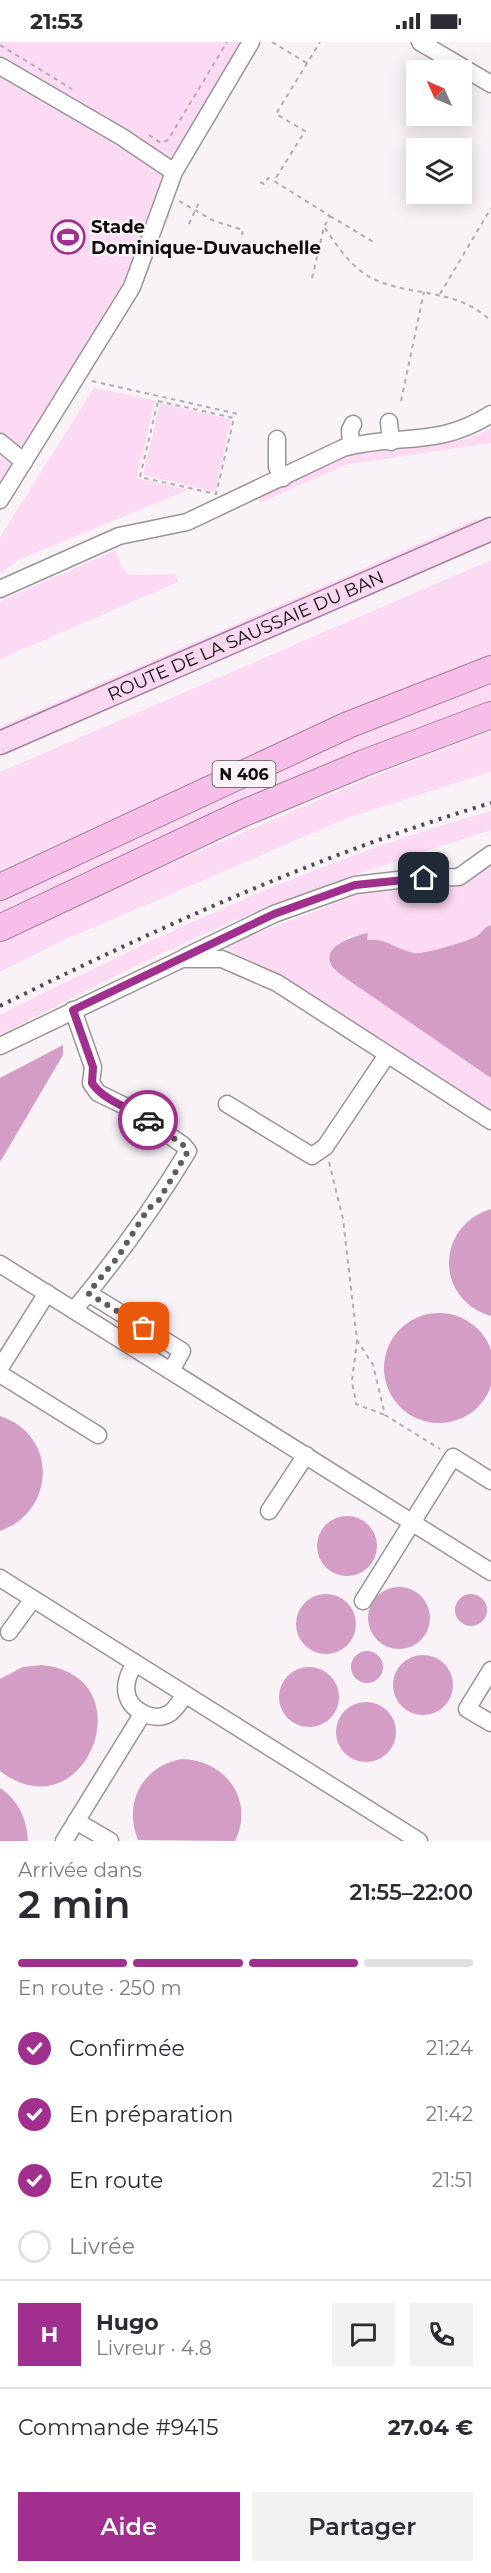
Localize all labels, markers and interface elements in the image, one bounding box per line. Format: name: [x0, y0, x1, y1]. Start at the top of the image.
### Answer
text: 21:53: [30, 8, 83, 35]
north arrow: [406, 60, 472, 126]
map controls: [406, 60, 472, 204]
button: layers: [406, 138, 472, 204]
place label: Stade Dominique-Duvauchelle: [91, 216, 321, 259]
sports icon: Stade Dominique-Duvauchelle: [50, 219, 86, 255]
street label: ROUTE DE LA SAUSSAIE DU BAN: [104, 566, 387, 706]
road number: N 406: [212, 761, 276, 787]
pin: [398, 852, 449, 903]
icon: home: [407, 861, 440, 894]
courier: [118, 1090, 178, 1150]
icon: car: [132, 1104, 165, 1137]
pin: [118, 1302, 169, 1353]
icon: bag: [127, 1311, 160, 1344]
text: Arrivée dans: [18, 1858, 142, 1882]
text: 21:55–22:00: [350, 1879, 473, 1906]
text: 2 min: [18, 1880, 131, 1928]
text: En route · 250 m: [18, 1976, 182, 2000]
icon: check: [18, 2032, 51, 2065]
text: Confirmée: [69, 2035, 185, 2062]
text: 21:24: [426, 2036, 473, 2060]
icon: check: [18, 2098, 51, 2131]
text: En préparation: [69, 2101, 233, 2128]
text: 21:42: [426, 2102, 473, 2126]
icon: check: [18, 2164, 51, 2197]
text: En route: [69, 2167, 163, 2194]
text: 21:51: [432, 2168, 473, 2192]
text: Livrée: [69, 2233, 135, 2260]
button: chat: [332, 2303, 395, 2366]
button: phone: [410, 2303, 473, 2366]
text: Hugo: [96, 2309, 159, 2336]
text: H: [41, 2321, 58, 2348]
text: Livreur · 4.8: [96, 2336, 212, 2360]
text: Commande #9415: [18, 2414, 219, 2441]
text: 27.04 €: [388, 2414, 473, 2441]
button: Aide: [18, 2492, 240, 2561]
button: Partager: [252, 2492, 473, 2561]

